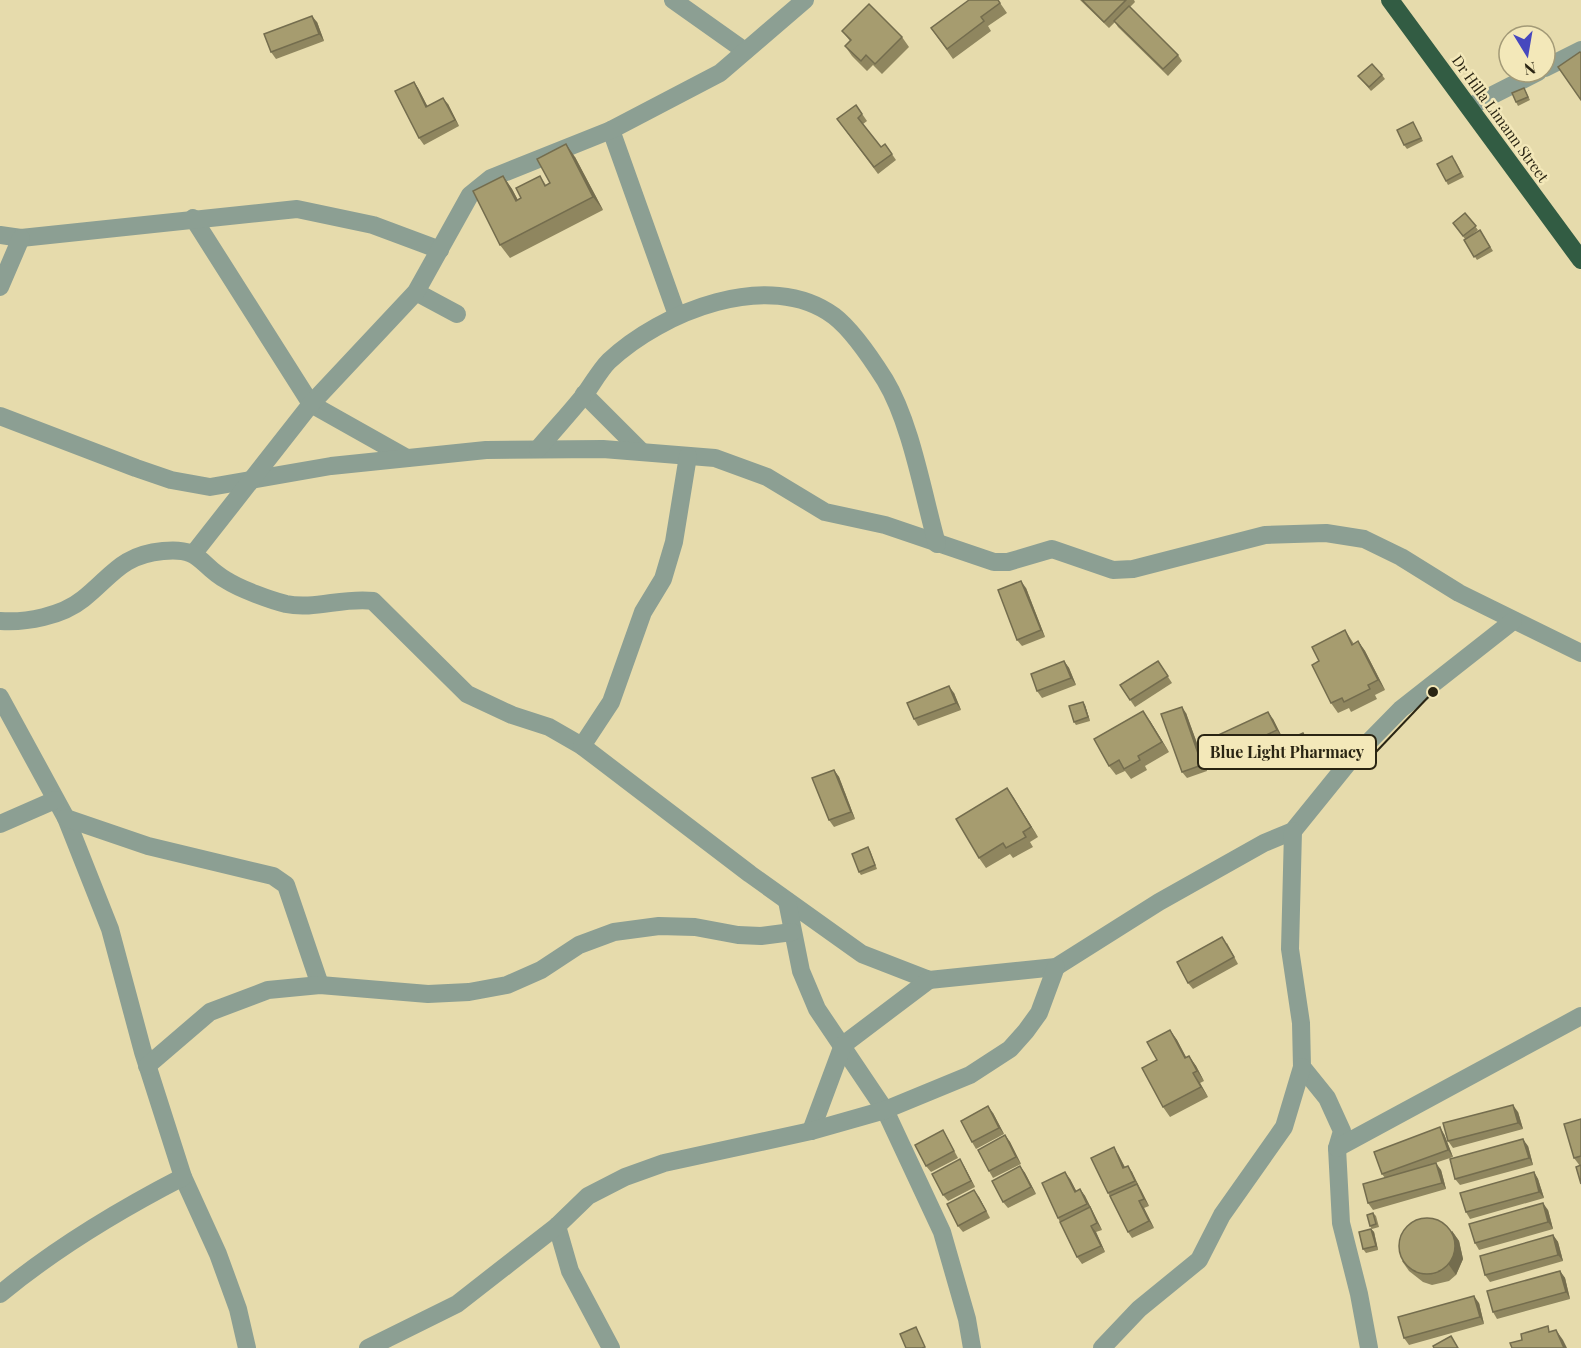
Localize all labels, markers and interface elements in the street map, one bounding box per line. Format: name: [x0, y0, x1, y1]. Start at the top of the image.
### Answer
north arrow: [1497, 24, 1557, 84]
street label: Dr Hilla Limann Street: [1448, 51, 1554, 186]
text: N: [1522, 58, 1538, 81]
callout: Blue Light Pharmacy: [1198, 735, 1376, 769]
text: Blue Light Pharmacy: [1210, 741, 1365, 762]

